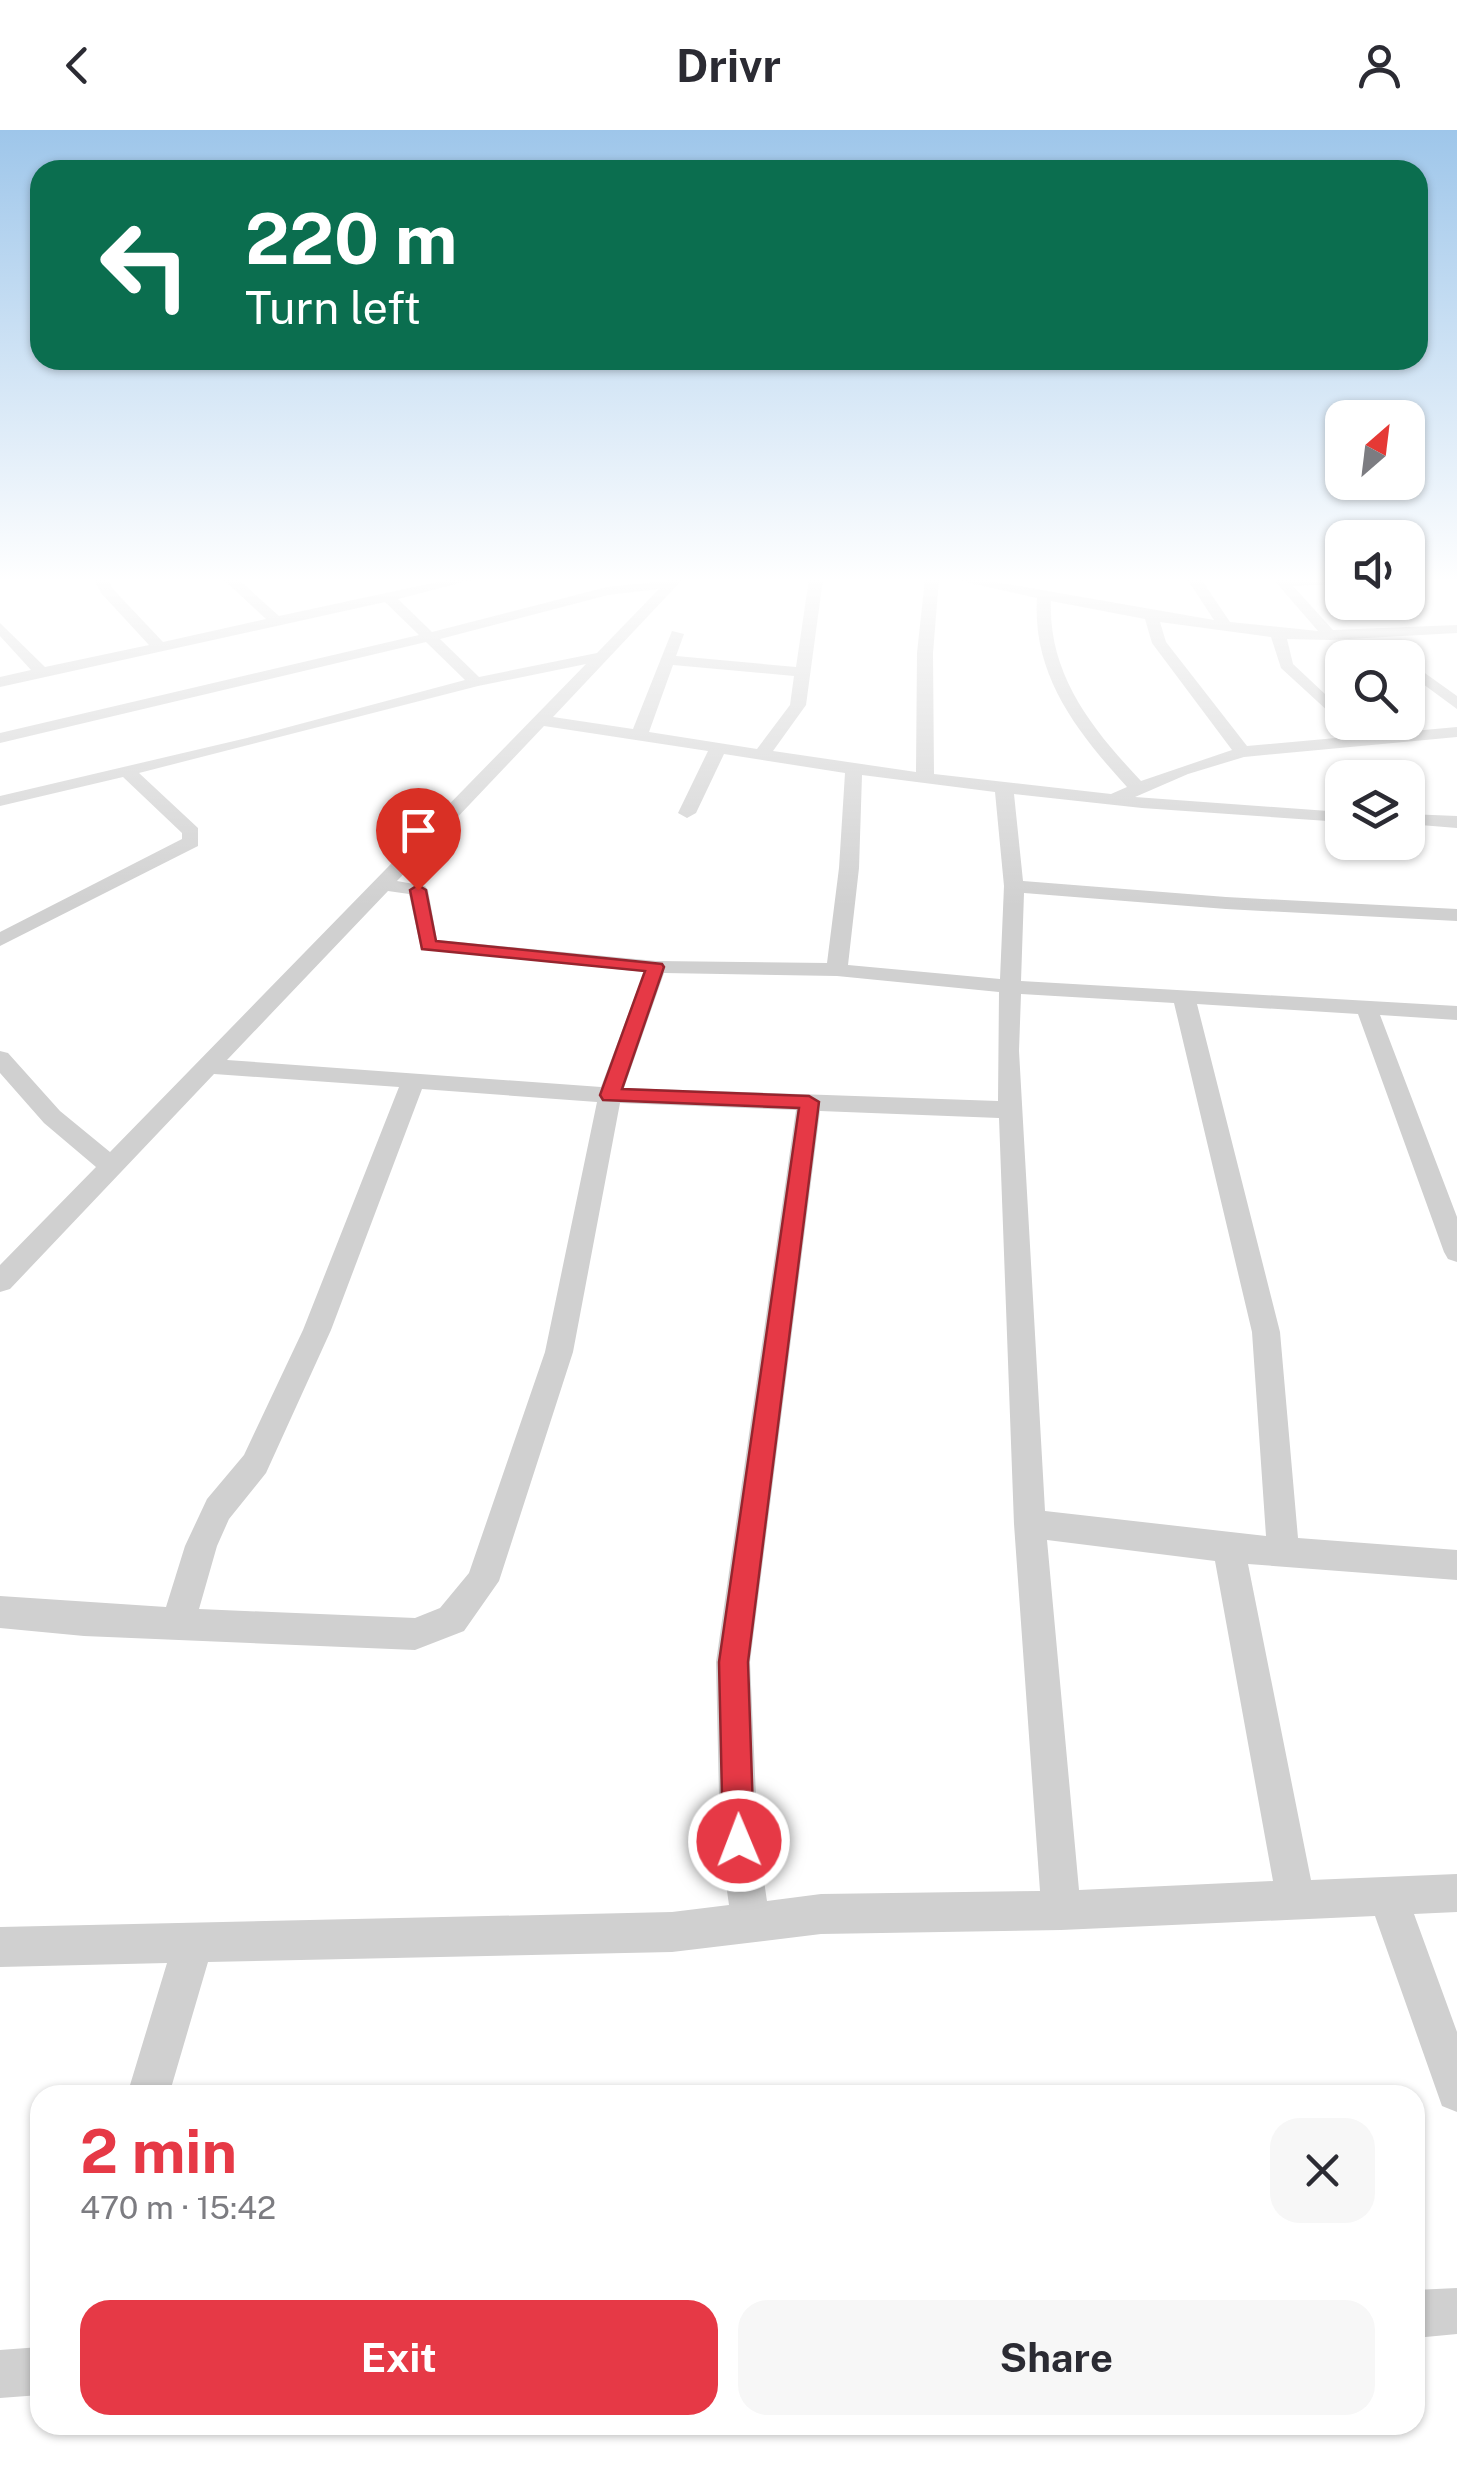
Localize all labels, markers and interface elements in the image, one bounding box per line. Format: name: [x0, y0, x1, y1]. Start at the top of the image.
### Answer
icon: back: [50, 38, 105, 93]
icon: person: [1352, 38, 1407, 93]
text: Drivr: [676, 39, 781, 92]
text: 220 m: [245, 197, 458, 280]
icon: left: [80, 200, 210, 330]
text: Turn left: [245, 281, 421, 334]
north arrow: [1325, 400, 1425, 500]
map controls: [1325, 400, 1425, 860]
button: sound: [1325, 520, 1425, 620]
button: search: [1325, 640, 1425, 740]
button: layers: [1325, 760, 1425, 860]
pin: [376, 788, 461, 891]
icon: arrive: [391, 803, 446, 858]
position arrow: [687, 1789, 791, 1893]
text: 2 min: [80, 2116, 237, 2187]
button: close: [1270, 2118, 1375, 2223]
text: 470 m · 15:42: [80, 2189, 276, 2226]
button: Exit: [80, 2300, 718, 2415]
button: Share: [738, 2300, 1375, 2415]

